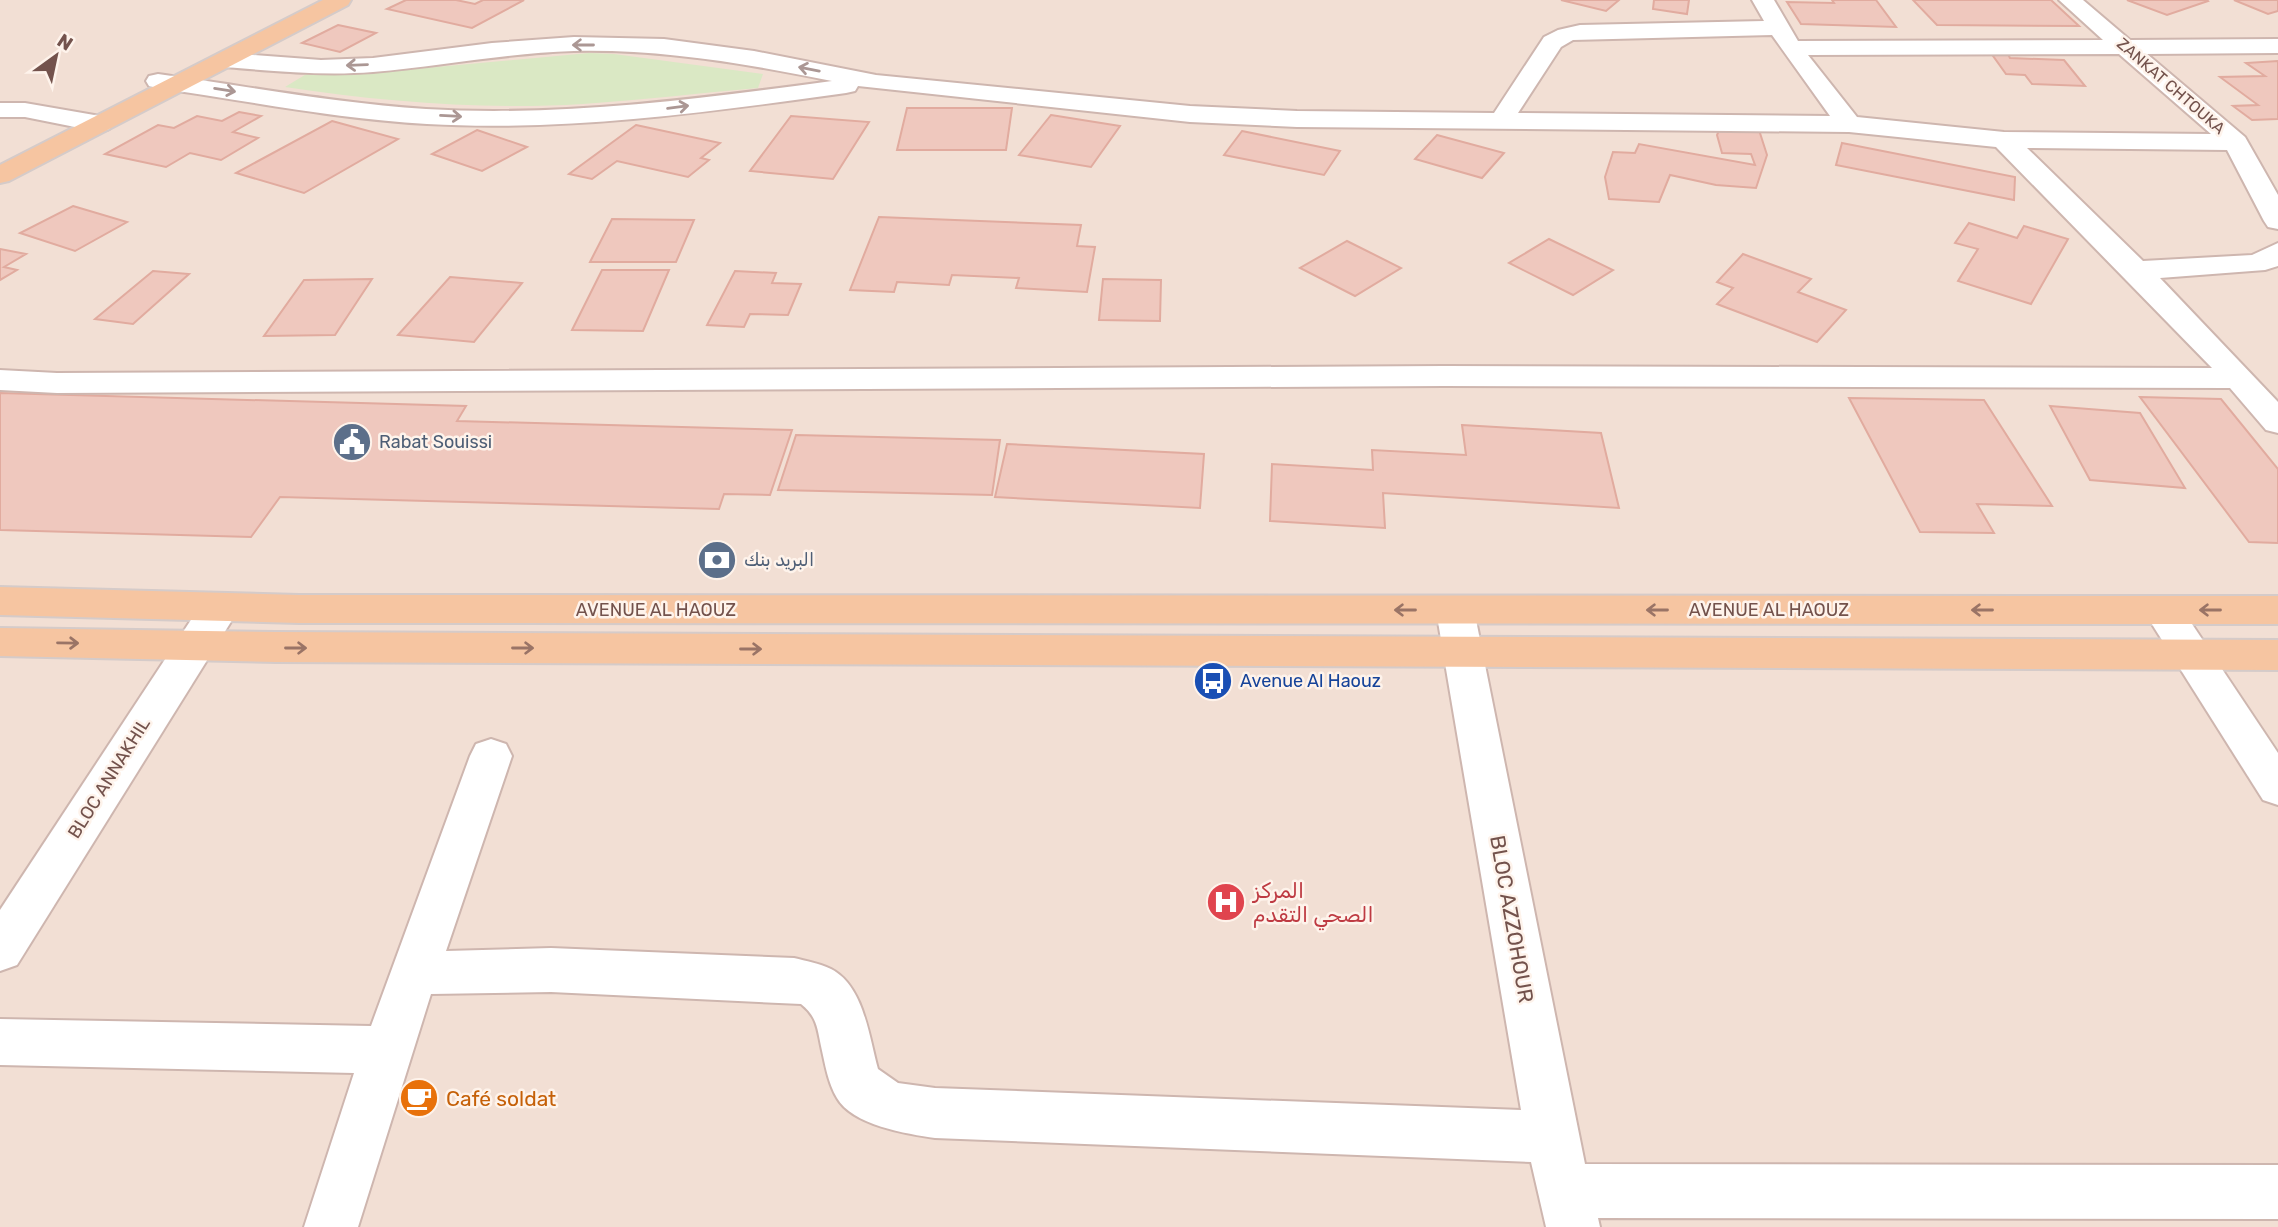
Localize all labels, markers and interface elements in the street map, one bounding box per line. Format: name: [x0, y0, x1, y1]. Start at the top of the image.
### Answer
north arrow: [21, 21, 91, 91]
text: N: [53, 29, 77, 56]
street label: ZANKAT CHTOUKA: [2113, 34, 2229, 138]
one-way arrow: [572, 38, 595, 52]
one-way arrow: [346, 59, 369, 72]
one-way arrow: [798, 61, 821, 75]
one-way arrow: [213, 84, 236, 97]
one-way arrow: [666, 100, 689, 113]
one-way arrow: [439, 110, 462, 123]
public building icon: Rabat Souissi: [331, 421, 373, 463]
place label: Rabat Souissi: [379, 431, 492, 453]
bank icon: البريد بنك: [696, 539, 738, 581]
place label: البريد بنك: [744, 549, 814, 571]
street label: AVENUE AL HAOUZ: [576, 599, 736, 621]
street label: AVENUE AL HAOUZ: [1689, 599, 1849, 621]
one-way arrow: [1394, 603, 1417, 617]
one-way arrow: [1646, 603, 1669, 617]
one-way arrow: [1971, 603, 1994, 617]
one-way arrow: [2199, 603, 2222, 617]
one-way arrow: [56, 636, 79, 650]
one-way arrow: [284, 641, 307, 655]
one-way arrow: [511, 641, 534, 655]
one-way arrow: [739, 642, 762, 656]
bus stop icon: Avenue Al Haouz: [1192, 660, 1234, 702]
place label: Avenue Al Haouz: [1240, 670, 1381, 692]
street label: BLOC ANNAKHIL: [63, 714, 155, 842]
street label: BLOC AZZOHOUR: [1485, 833, 1539, 1005]
place label: المركز الصحي التقدم: [1251, 878, 1374, 931]
hospital icon: المركز الصحي التقدم: [1205, 881, 1247, 923]
cafe icon: Café soldat: [398, 1077, 440, 1119]
place label: Café soldat: [446, 1086, 556, 1111]

